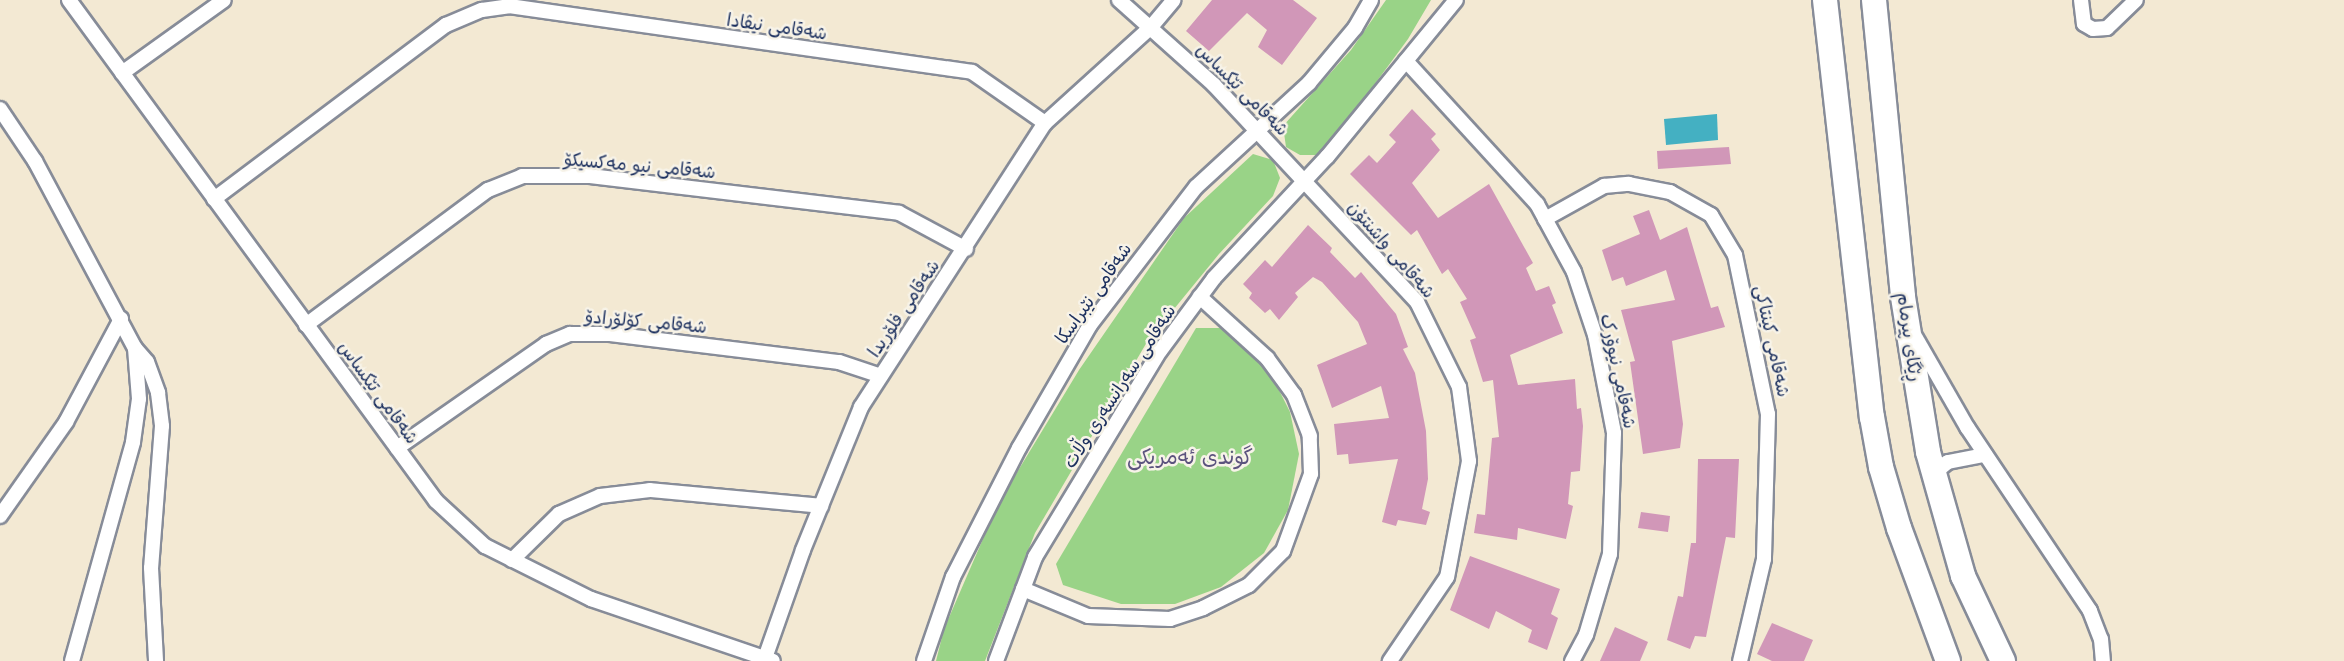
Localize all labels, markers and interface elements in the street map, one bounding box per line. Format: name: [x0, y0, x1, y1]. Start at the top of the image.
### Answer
street label: شەقامی نیڤادا: [725, 8, 829, 44]
street label: شەقامی تێکساس: [1192, 38, 1294, 140]
street label: شەقامی نیو مەکسیکۆ: [563, 148, 717, 182]
street label: شەقامی واشنتۆن: [1344, 196, 1440, 302]
street label: شەقامی نێبراسکا: [1050, 238, 1136, 348]
street label: شەقامی فلۆریدا: [862, 255, 944, 361]
street label: شەقامی کینتاکی: [1751, 283, 1795, 399]
street label: ڕێگای پیرمام: [1893, 291, 1927, 383]
street label: شەقامی سەرانسەری وڵات: [1058, 300, 1180, 472]
street label: شەقامی کۆلۆرادۆ: [584, 305, 708, 337]
street label: شەقامی نیوۆرک: [1596, 312, 1642, 430]
street label: شەقامی تێکساس: [334, 336, 424, 448]
district label: گوندی ئەمریکی: [1127, 442, 1253, 468]

